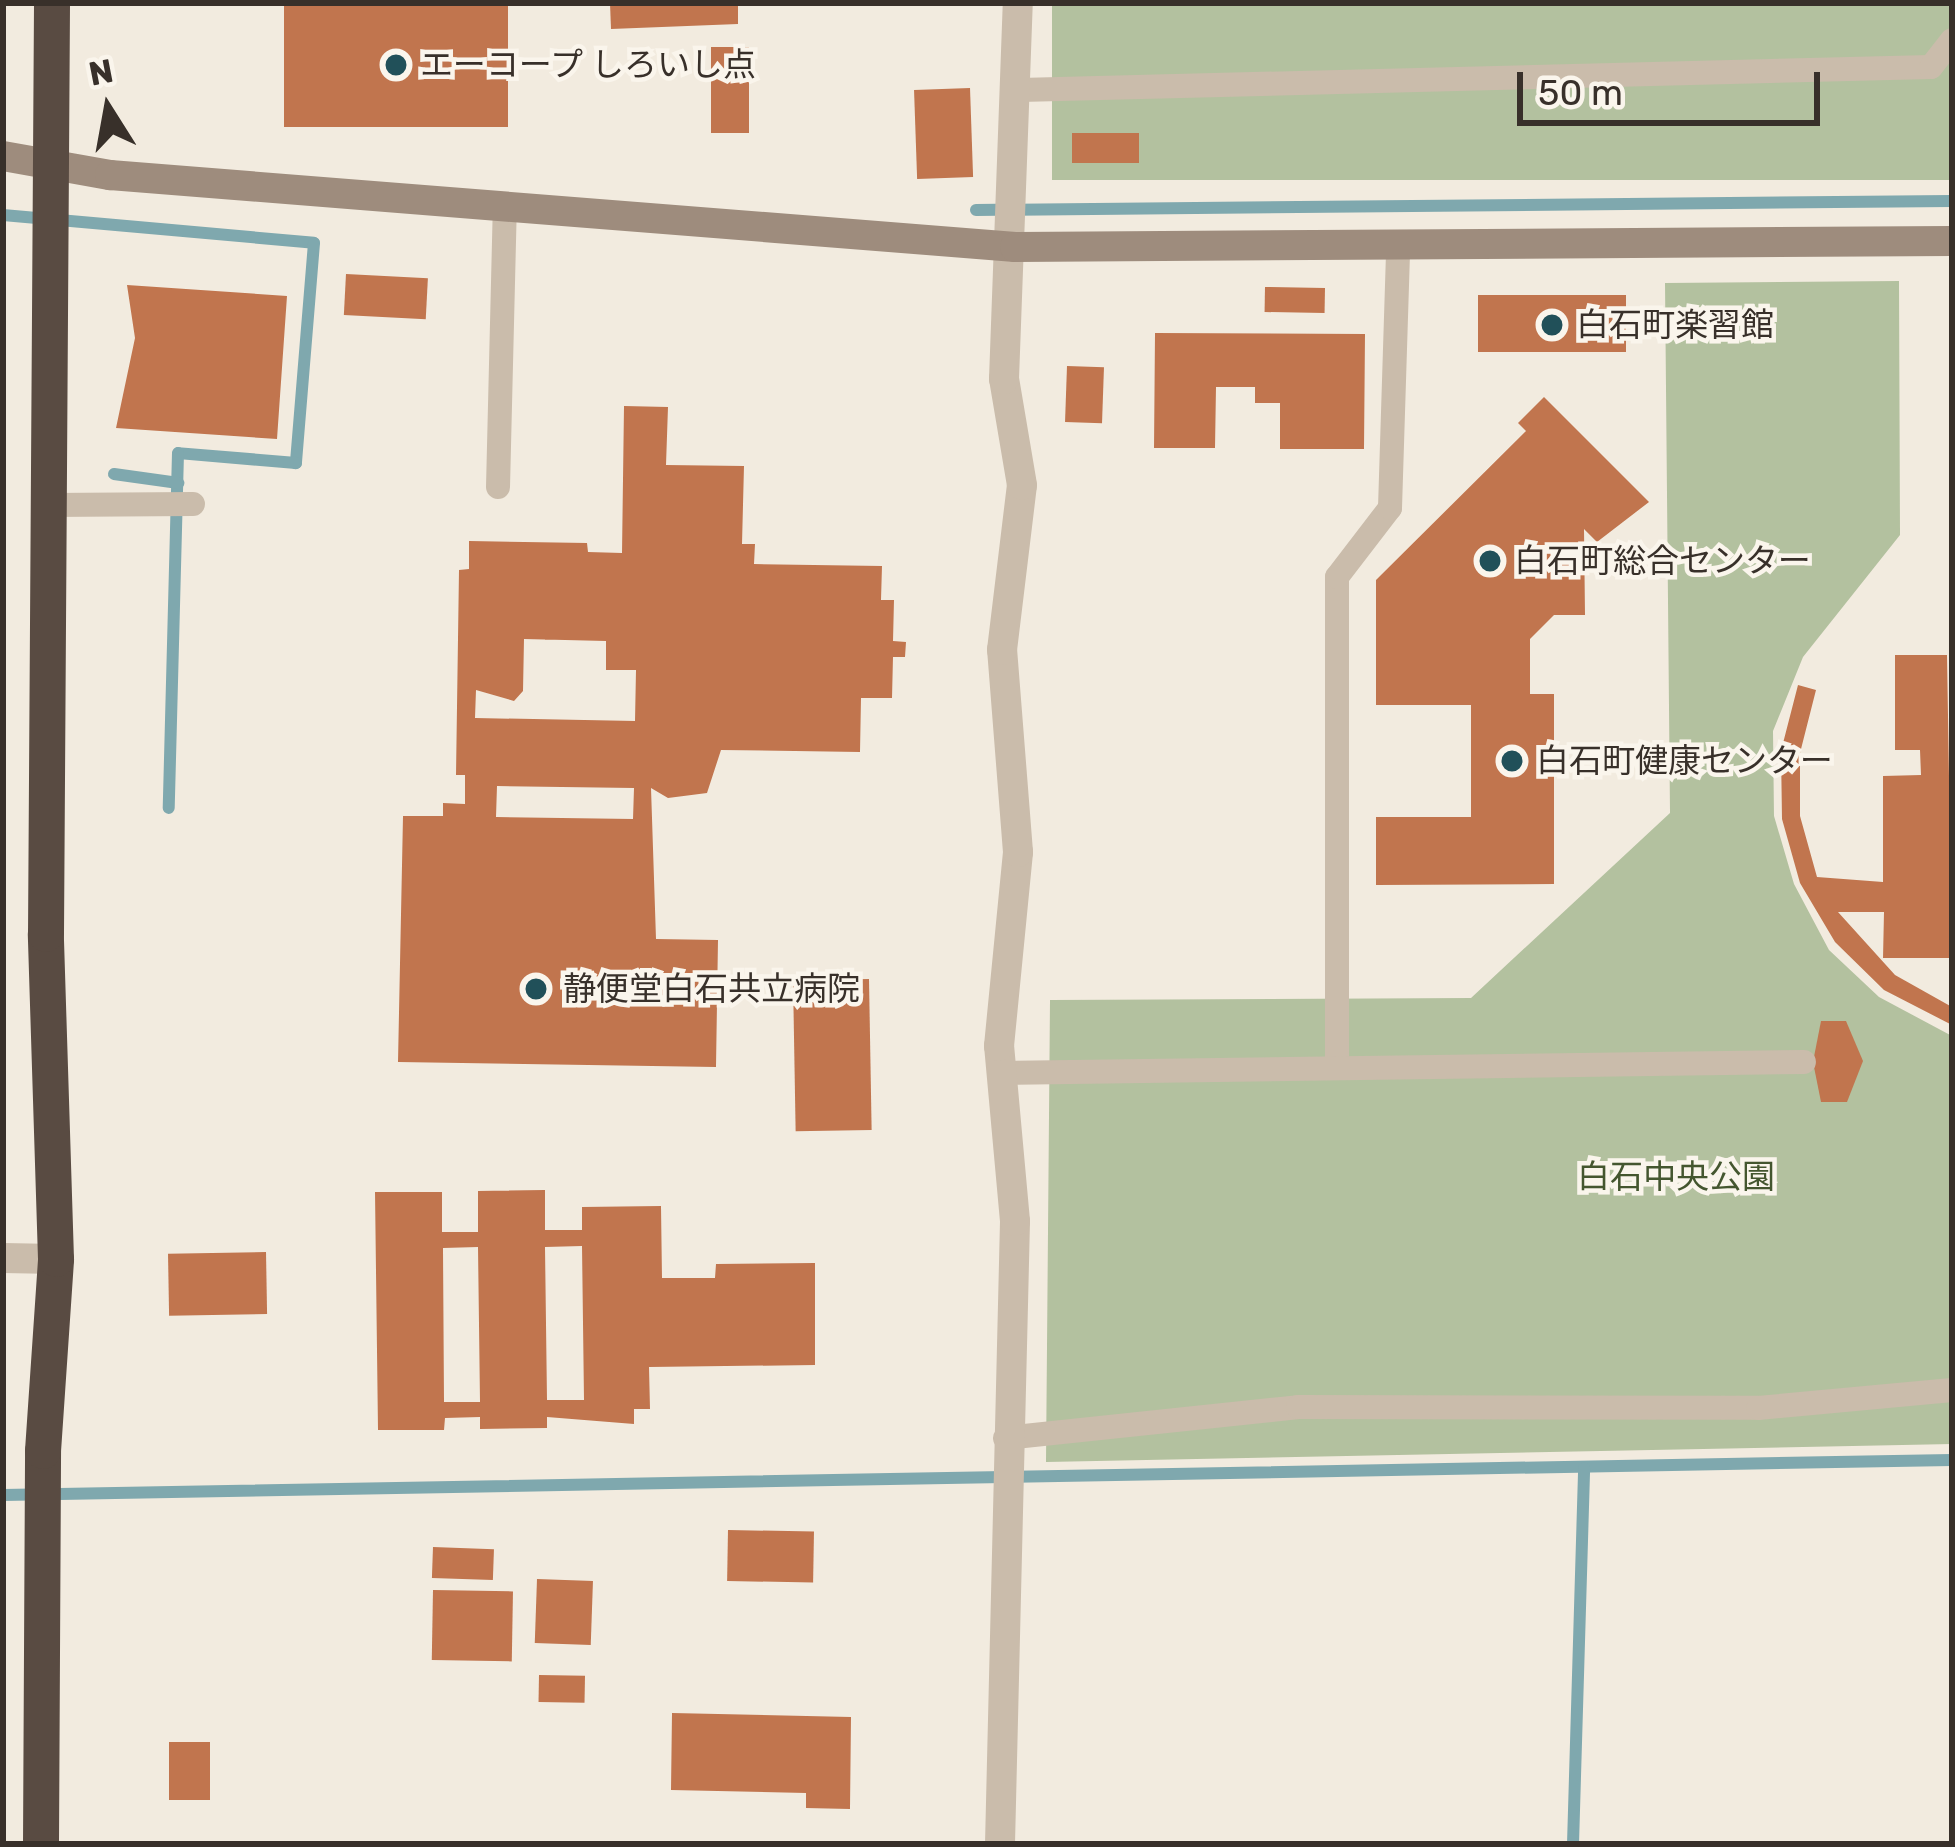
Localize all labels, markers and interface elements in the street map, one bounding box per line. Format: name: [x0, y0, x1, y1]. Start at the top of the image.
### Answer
place label: エーコープ しろいし点: [420, 45, 758, 85]
north arrow: [48, 48, 168, 168]
scale bar: [1523, 48, 1826, 122]
text: N: [86, 51, 116, 94]
marker: エーコープ しろいし点: [383, 52, 409, 78]
text: 50 m: [1538, 71, 1623, 114]
place label: 白石町楽習館: [1576, 305, 1774, 345]
marker: 白石町楽習館: [1539, 312, 1565, 338]
place label: 白石町総合センター: [1514, 541, 1811, 581]
marker: 白石町総合センター: [1477, 548, 1503, 574]
place label: 白石町健康センター: [1536, 741, 1833, 781]
marker: 白石町健康センター: [1499, 748, 1525, 774]
place label: 静便堂白石共立病院: [563, 969, 860, 1009]
marker: 静便堂白石共立病院: [520, 973, 552, 1005]
park label: 白石中央公園: [1577, 1157, 1775, 1197]

